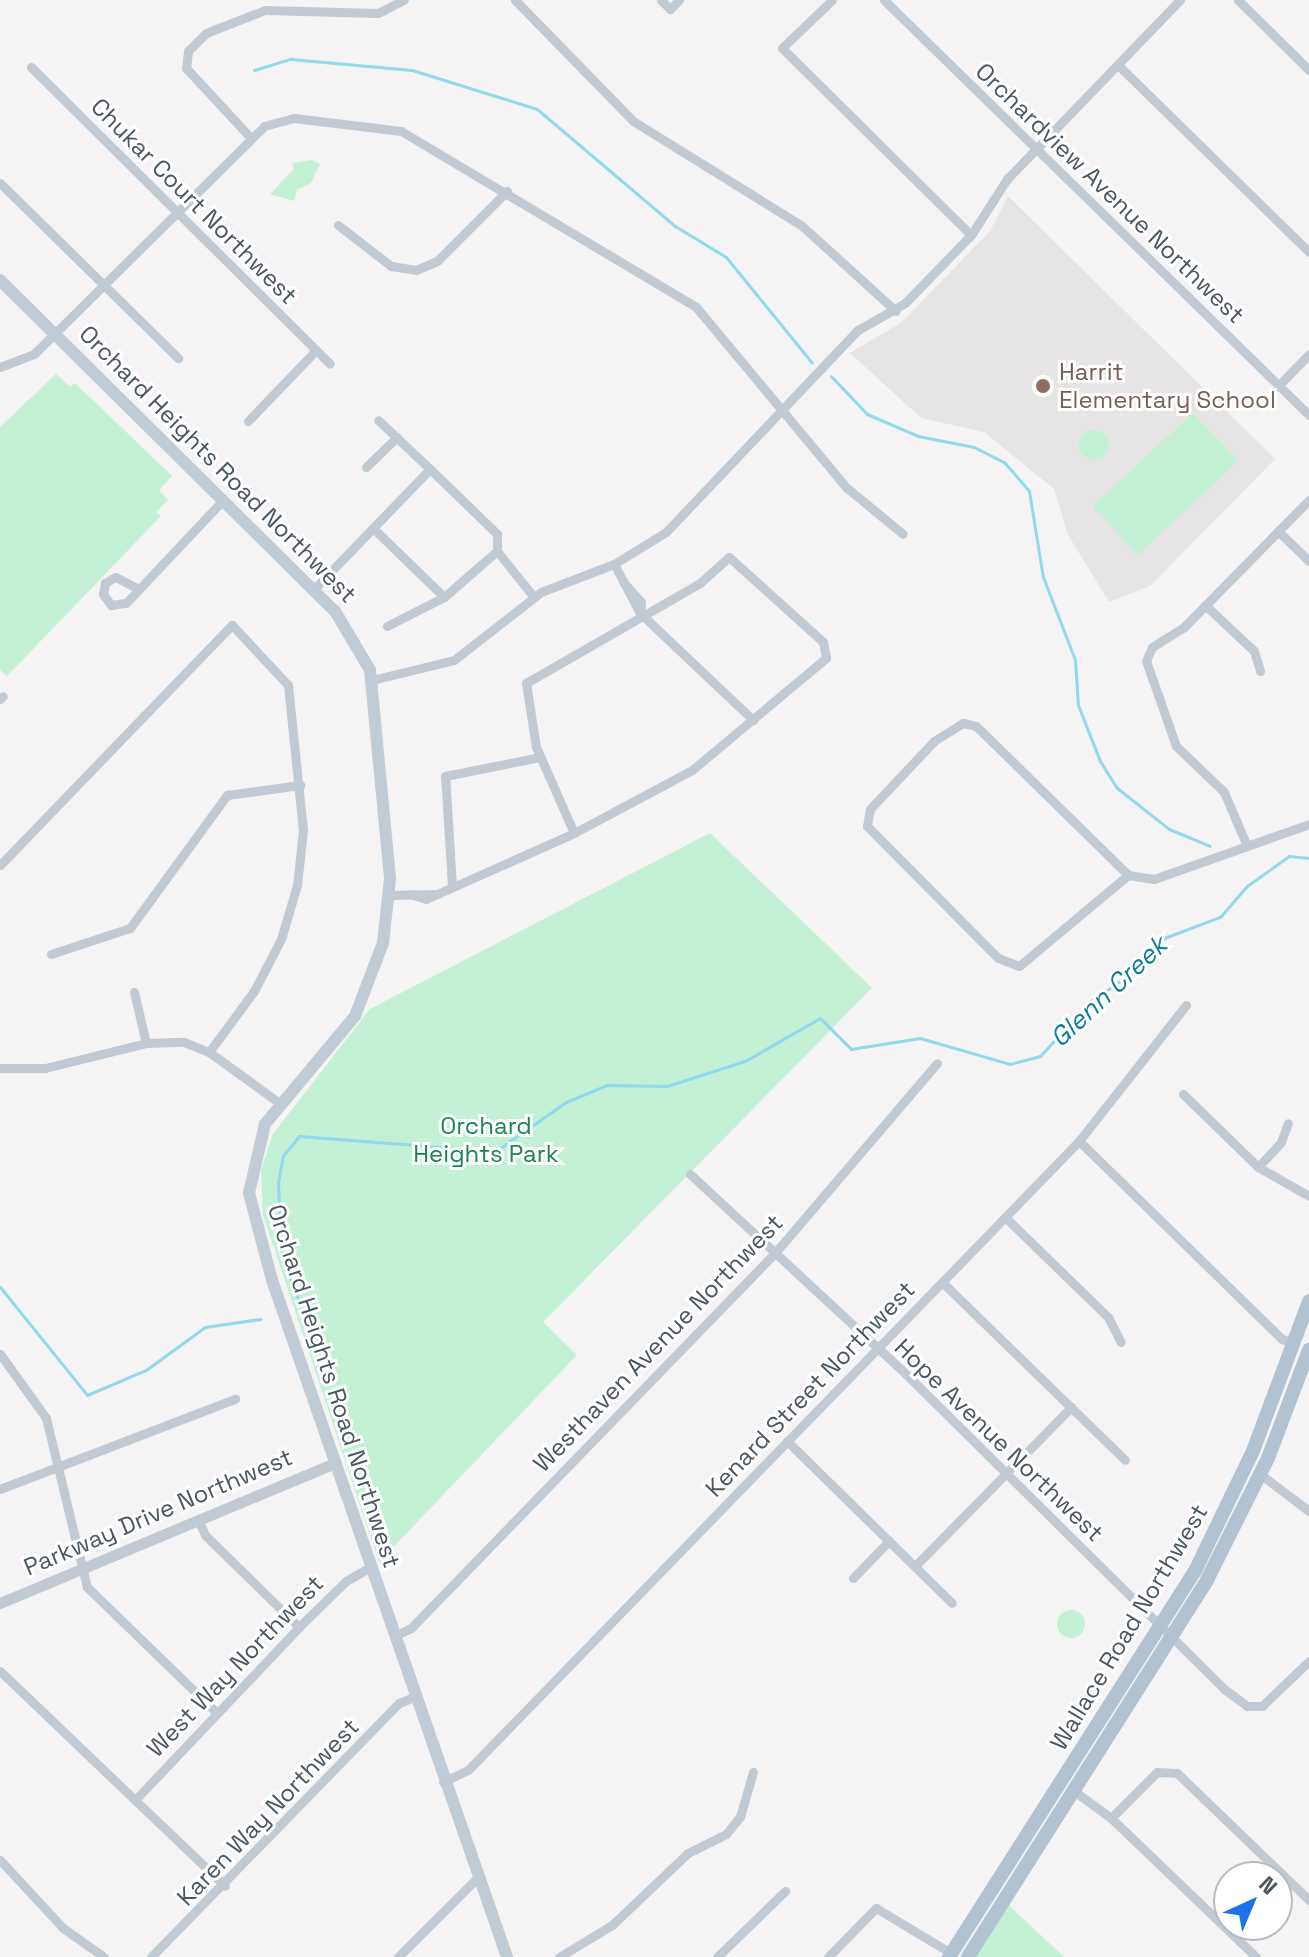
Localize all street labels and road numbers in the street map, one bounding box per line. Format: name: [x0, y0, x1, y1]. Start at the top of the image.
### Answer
street label: Orchardview Avenue Northwest: [970, 57, 1250, 329]
street label: Chukar Court Northwest: [85, 92, 303, 310]
street label: Orchard Heights Road Northwest: [73, 319, 363, 609]
street label: Orchard Heights Road Northwest: [262, 1201, 406, 1571]
street label: Westhaven Avenue Northwest: [527, 1208, 789, 1478]
street label: Kenard Street Northwest: [699, 1275, 921, 1503]
street label: Hope Avenue Northwest: [889, 1333, 1109, 1547]
street label: Parkway Drive Northwest: [19, 1442, 297, 1582]
street label: Wallace Road Northwest: [1044, 1499, 1214, 1755]
street label: West Way Northwest: [141, 1569, 329, 1763]
street label: Karen Way Northwest: [171, 1712, 365, 1912]

